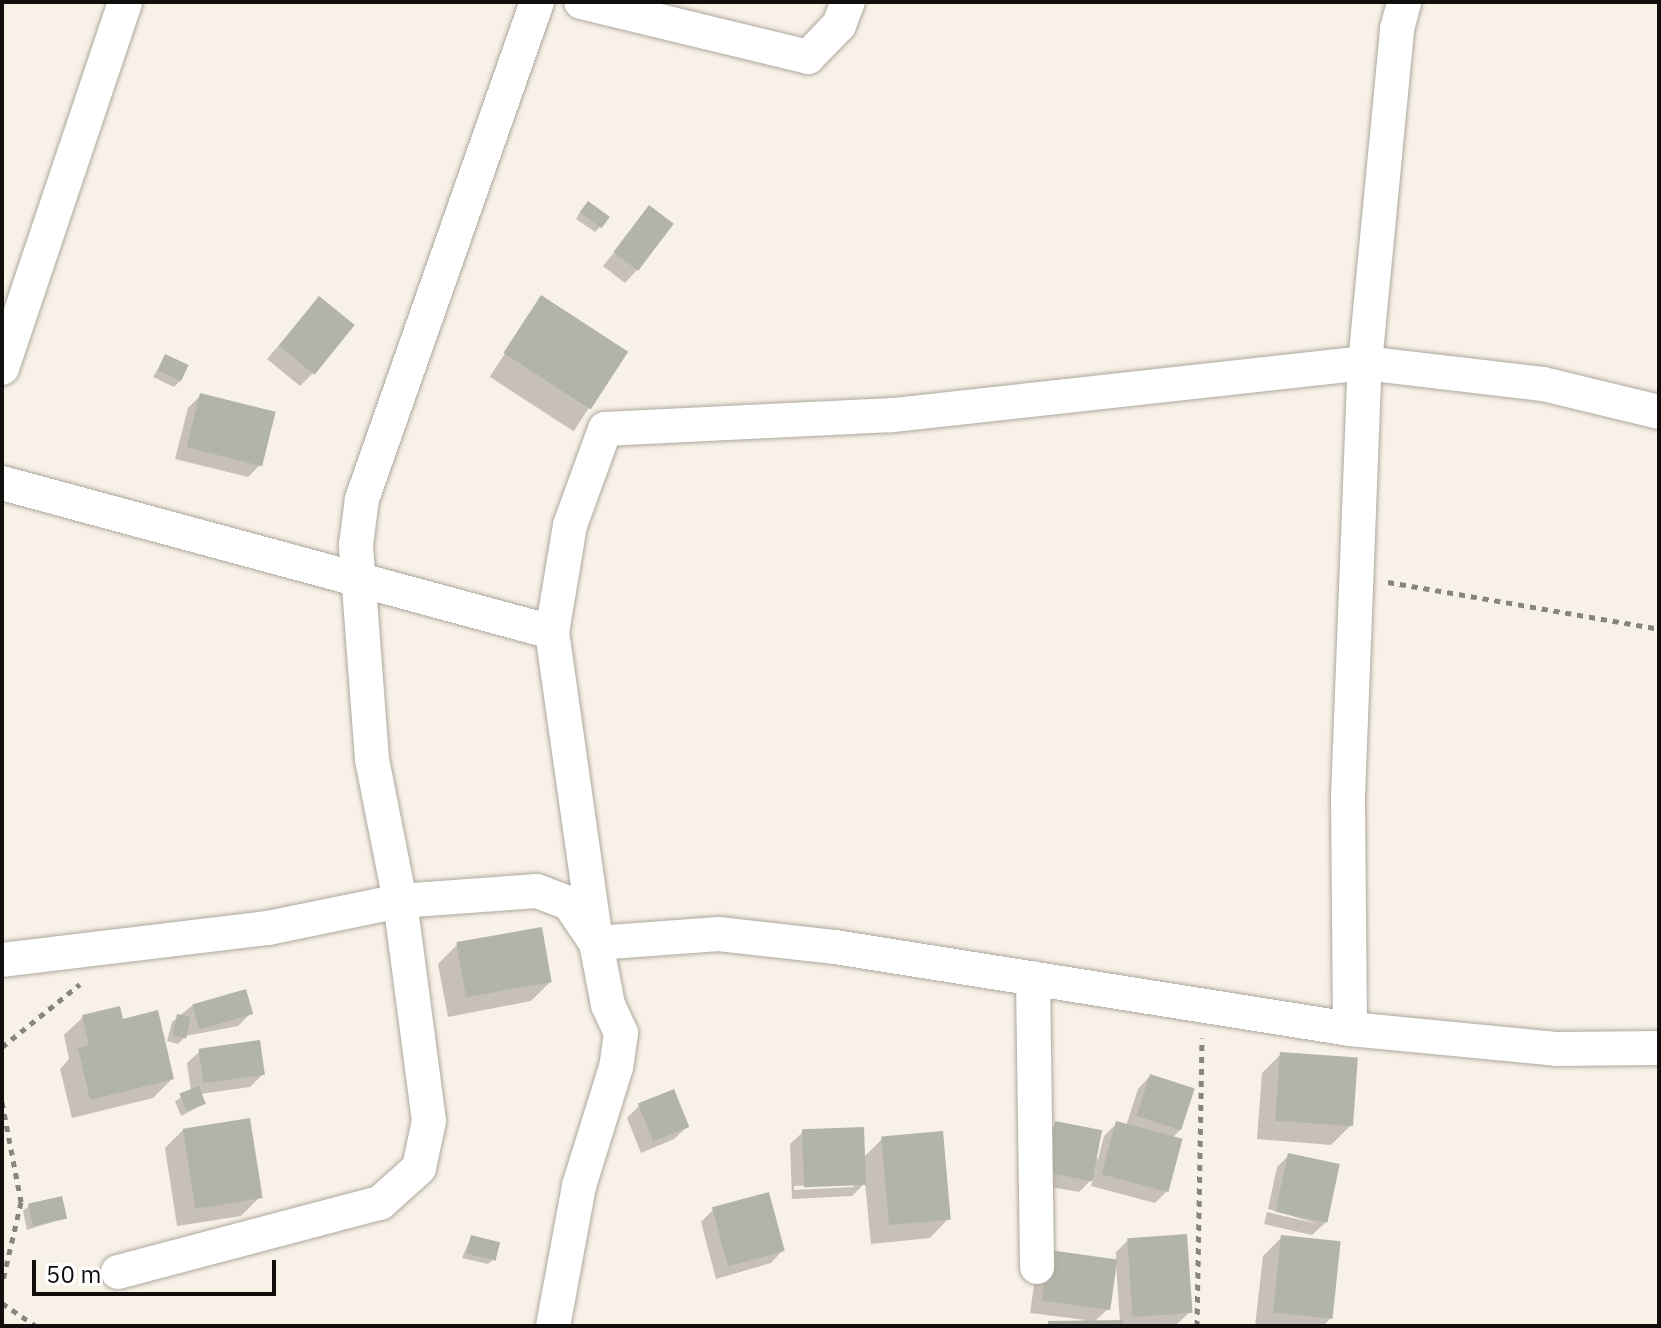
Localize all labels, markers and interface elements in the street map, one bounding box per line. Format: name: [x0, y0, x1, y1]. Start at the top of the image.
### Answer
scale bar: [36, 1244, 280, 1294]
text: 50 m: [46, 1258, 101, 1290]

